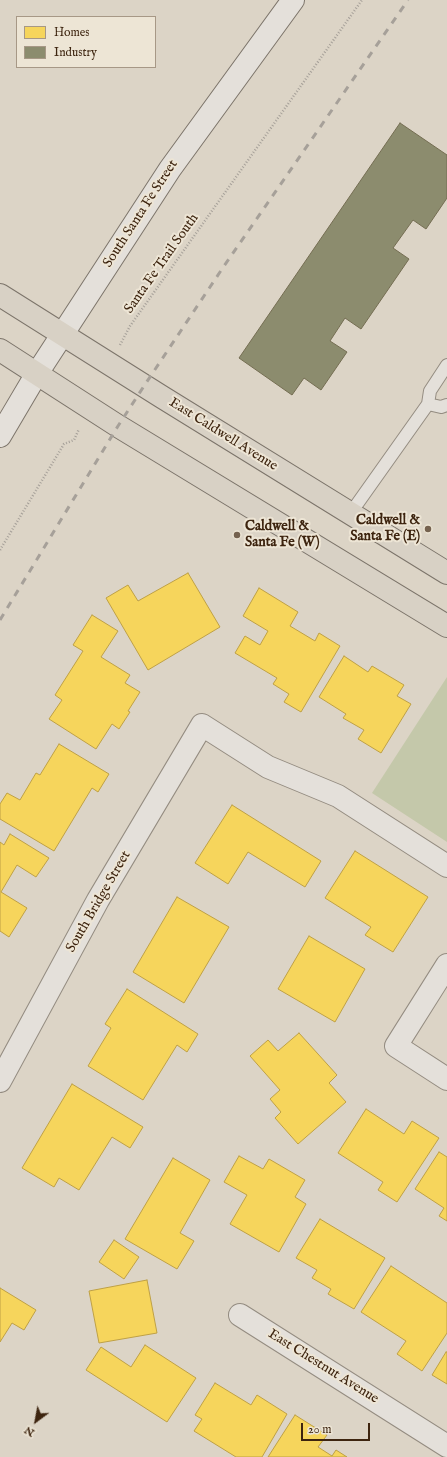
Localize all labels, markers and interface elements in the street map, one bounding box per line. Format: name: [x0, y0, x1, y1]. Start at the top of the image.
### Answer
legend: [16, 16, 156, 68]
text: Homes: [54, 25, 90, 40]
text: Industry: [54, 45, 97, 60]
street label: South Santa Fe Street: [100, 157, 182, 271]
street label: Santa Fe Trail South: [121, 211, 203, 317]
street label: East Caldwell Avenue: [166, 395, 280, 475]
place label: Caldwell & Santa Fe (E): [350, 513, 420, 546]
place label: Caldwell & Santa Fe (W): [245, 519, 320, 552]
marker: Caldwell & Santa Fe (E): [423, 524, 433, 534]
marker: Caldwell & Santa Fe (W): [232, 530, 242, 540]
street label: South Bridge Street: [63, 848, 135, 956]
street label: East Chestnut Avenue: [265, 1326, 381, 1408]
north arrow: [16, 1401, 56, 1441]
scale bar: [303, 1415, 372, 1441]
text: 20 m: [308, 1422, 331, 1437]
text: N: [22, 1423, 37, 1440]

